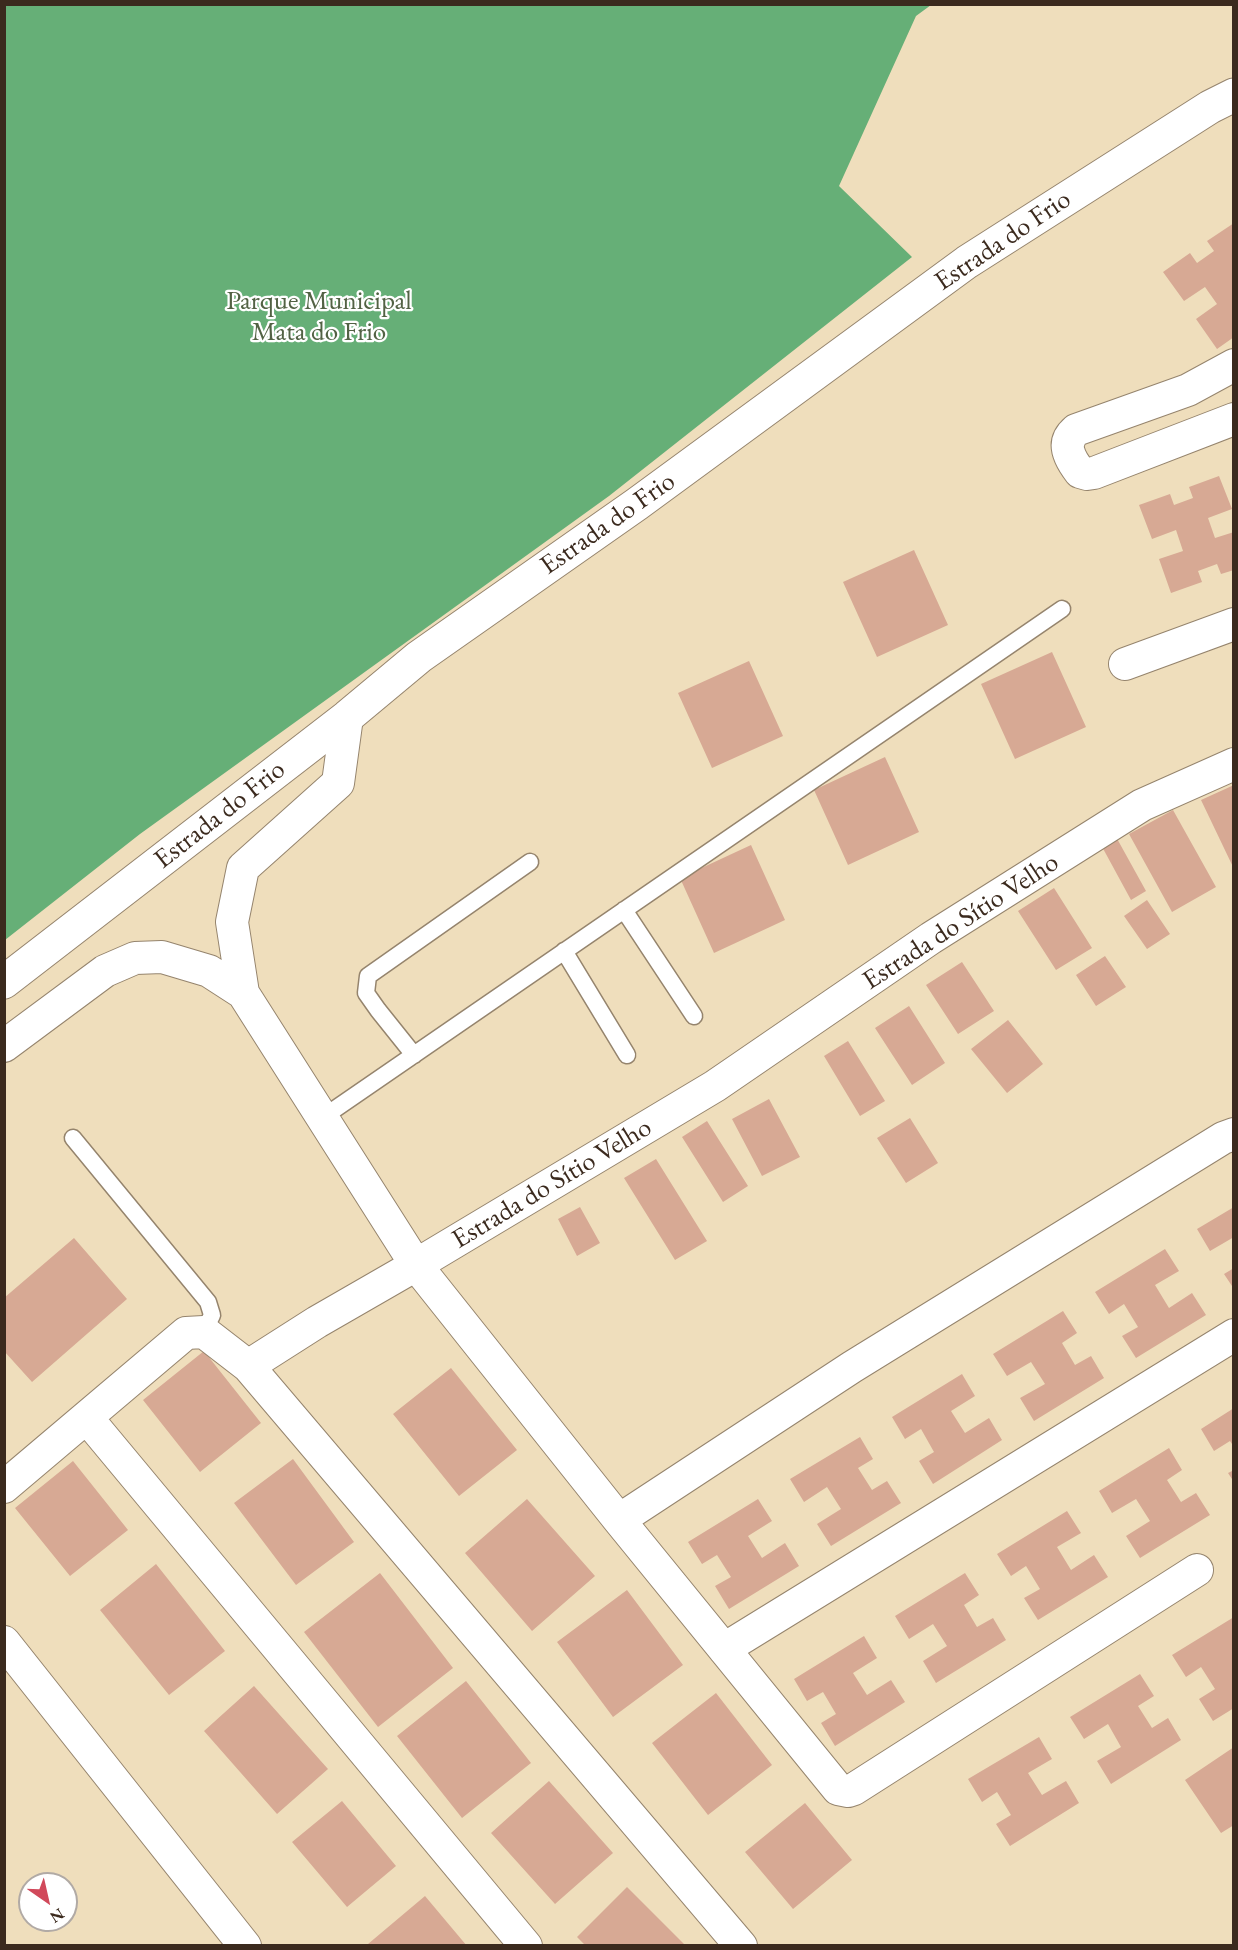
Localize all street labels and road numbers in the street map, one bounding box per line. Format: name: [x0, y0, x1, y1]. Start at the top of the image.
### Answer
street label: Estrada do Frio: [929, 184, 1077, 298]
street label: Estrada do Frio: [534, 466, 682, 582]
street label: Estrada do Frio: [148, 754, 292, 876]
street label: Estrada do Sítio Velho: [857, 847, 1065, 997]
street label: Estrada do Sítio Velho: [446, 1112, 658, 1256]

